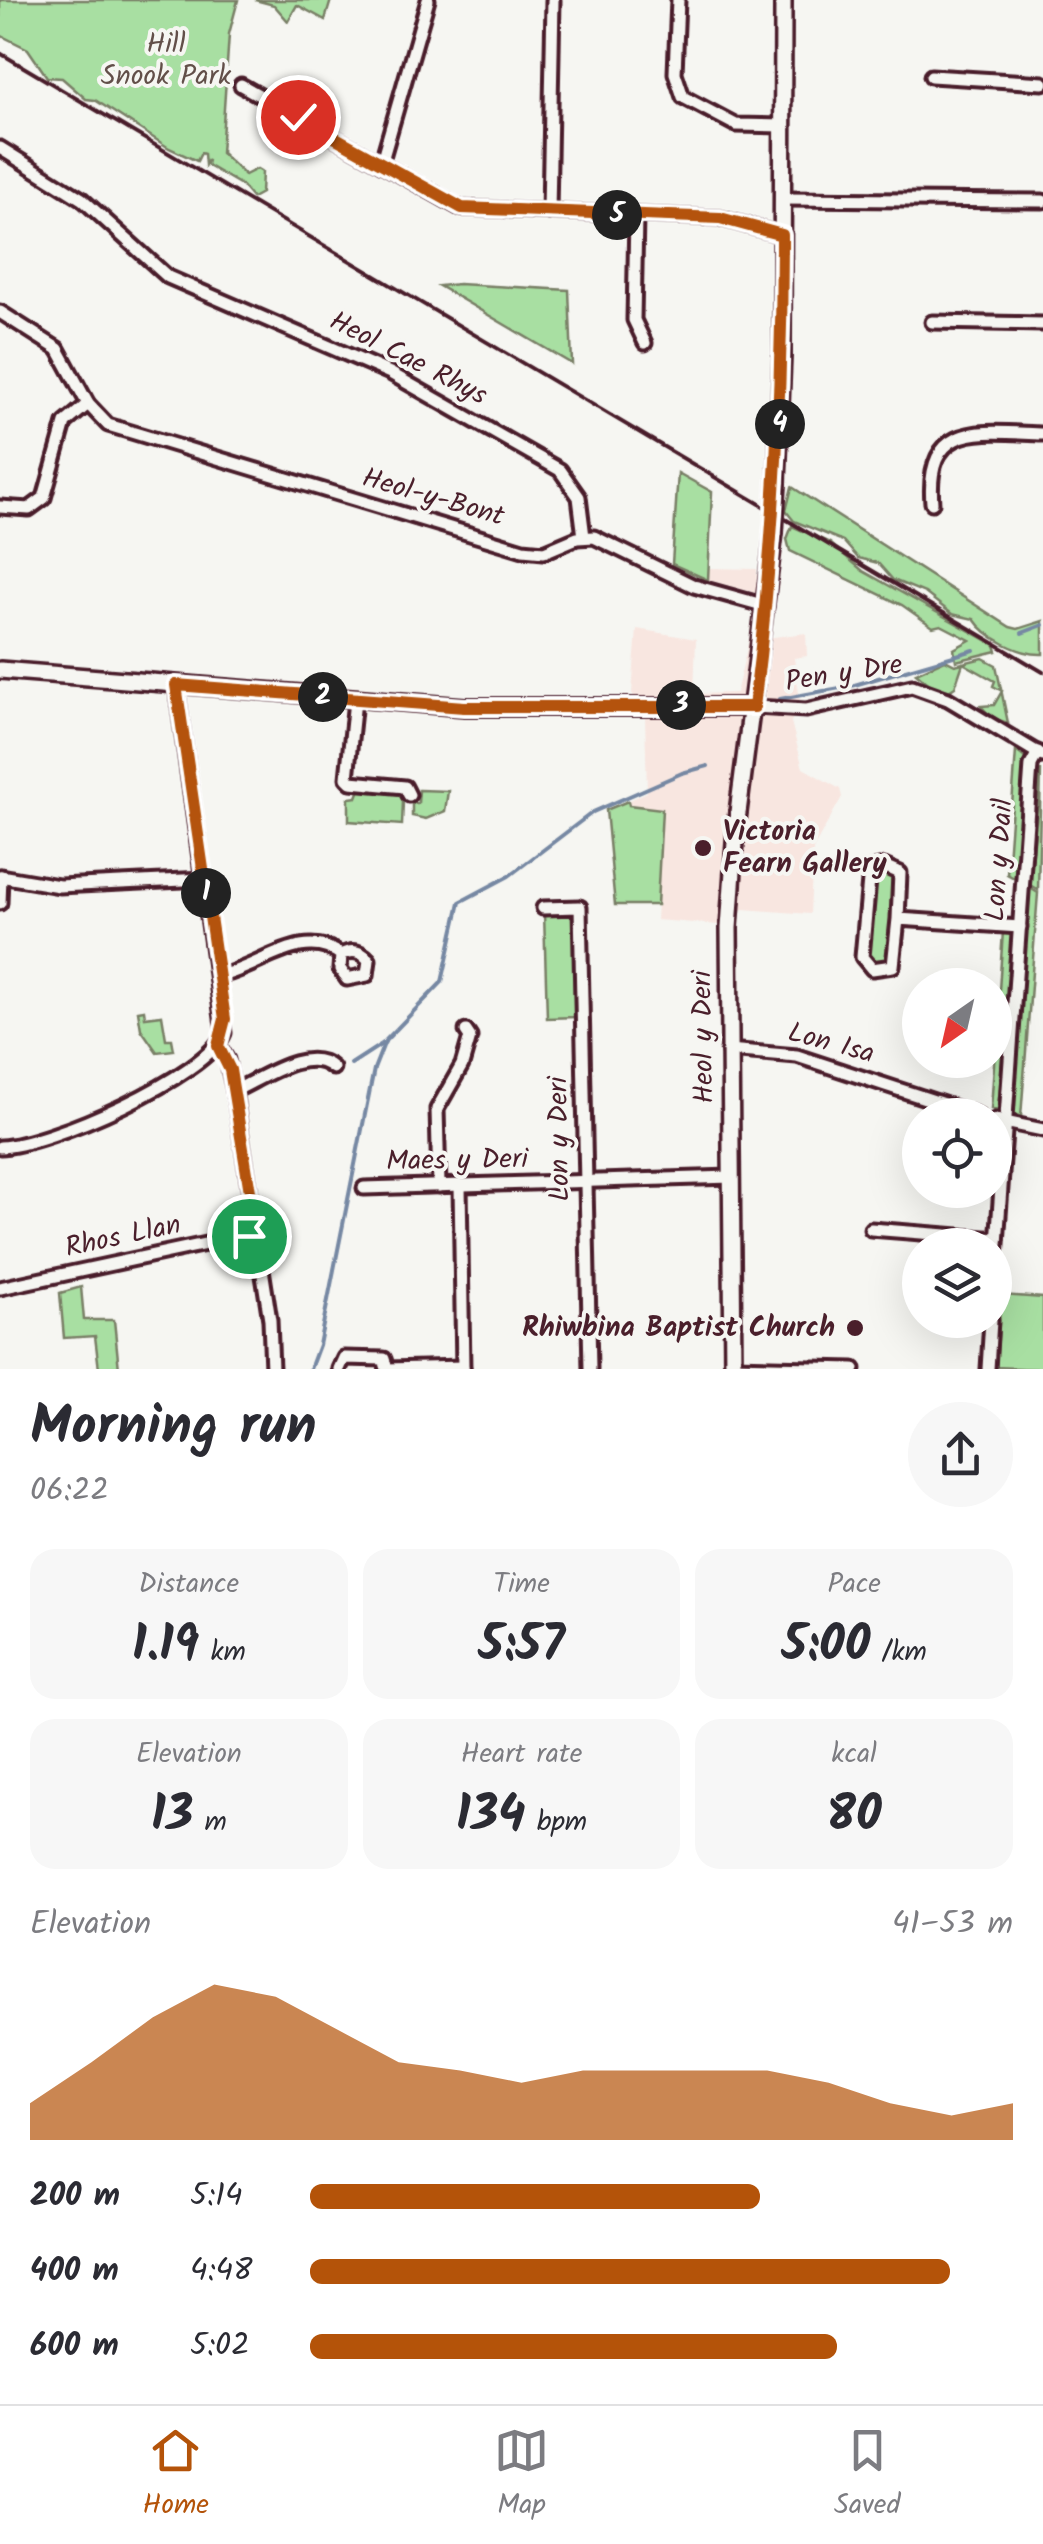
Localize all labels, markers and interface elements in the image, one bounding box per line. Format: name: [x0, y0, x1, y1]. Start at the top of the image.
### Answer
park label: Hill Snook Park: [101, 22, 232, 99]
pin: [256, 75, 341, 160]
icon: check: [271, 90, 326, 145]
pin: 5: [592, 190, 642, 240]
text: 5: [610, 192, 624, 237]
street label: Heol Cae Rhys: [321, 300, 495, 418]
pin: 4: [755, 399, 805, 449]
text: 4: [772, 401, 788, 446]
street label: Heol-y-Bont: [357, 456, 510, 540]
street label: Pen y Dre: [782, 642, 906, 705]
pin: 2: [298, 672, 348, 722]
text: 2: [315, 674, 331, 719]
pin: 3: [656, 680, 706, 730]
text: 3: [673, 682, 689, 727]
street label: Lon y Dail: [973, 797, 1027, 923]
place label: Victoria Fearn Gallery: [723, 810, 887, 887]
marker: Victoria Fearn Gallery: [692, 837, 714, 859]
pin: 1: [181, 868, 231, 918]
text: 1: [202, 870, 210, 915]
north arrow: [902, 968, 1012, 1078]
map controls: [902, 968, 1012, 1338]
street label: Heol y Deri: [680, 969, 728, 1104]
street label: Lon Isa: [783, 1011, 879, 1077]
street label: Lon y Deri: [536, 1075, 584, 1202]
button: locate: [902, 1098, 1012, 1208]
street label: Maes y Deri: [386, 1137, 530, 1185]
pin: [207, 1194, 292, 1279]
street label: Rhos Llan: [61, 1203, 185, 1271]
icon: arrive: [222, 1209, 277, 1264]
button: layers: [902, 1228, 1012, 1338]
place label: Rhiwbina Baptist Church: [522, 1306, 835, 1351]
marker: Rhiwbina Baptist Church: [844, 1317, 866, 1339]
text: Morning run: [30, 1385, 317, 1472]
button: share: [908, 1402, 1013, 1507]
text: 06:22: [30, 1466, 109, 1517]
text: Distance: [139, 1562, 239, 1607]
text: Time: [493, 1562, 550, 1607]
text: Pace: [827, 1562, 881, 1607]
text: 1.19: [132, 1607, 199, 1687]
text: 5:57: [478, 1607, 565, 1687]
text: 5:00: [781, 1607, 870, 1687]
text: km: [199, 1630, 246, 1675]
text: /km: [870, 1630, 927, 1675]
text: Elevation: [136, 1732, 242, 1777]
text: Heart rate: [461, 1732, 582, 1777]
text: kcal: [831, 1732, 877, 1777]
text: 13: [151, 1777, 193, 1857]
text: 134: [456, 1777, 526, 1857]
text: 80: [827, 1777, 882, 1857]
text: m: [193, 1800, 227, 1845]
text: bpm: [526, 1800, 587, 1845]
text: Elevation: [30, 1899, 151, 1950]
text: 41–53 m: [892, 1899, 1013, 1950]
text: 200 m: [30, 2171, 120, 2222]
text: 5:14: [190, 2171, 243, 2222]
text: 400 m: [30, 2246, 119, 2297]
text: 4:48: [190, 2246, 252, 2297]
text: 600 m: [30, 2321, 119, 2372]
text: 5:02: [190, 2321, 250, 2372]
tab: Home: [143, 2423, 209, 2528]
tab: Map: [494, 2423, 549, 2528]
tab: Saved: [834, 2423, 900, 2528]

